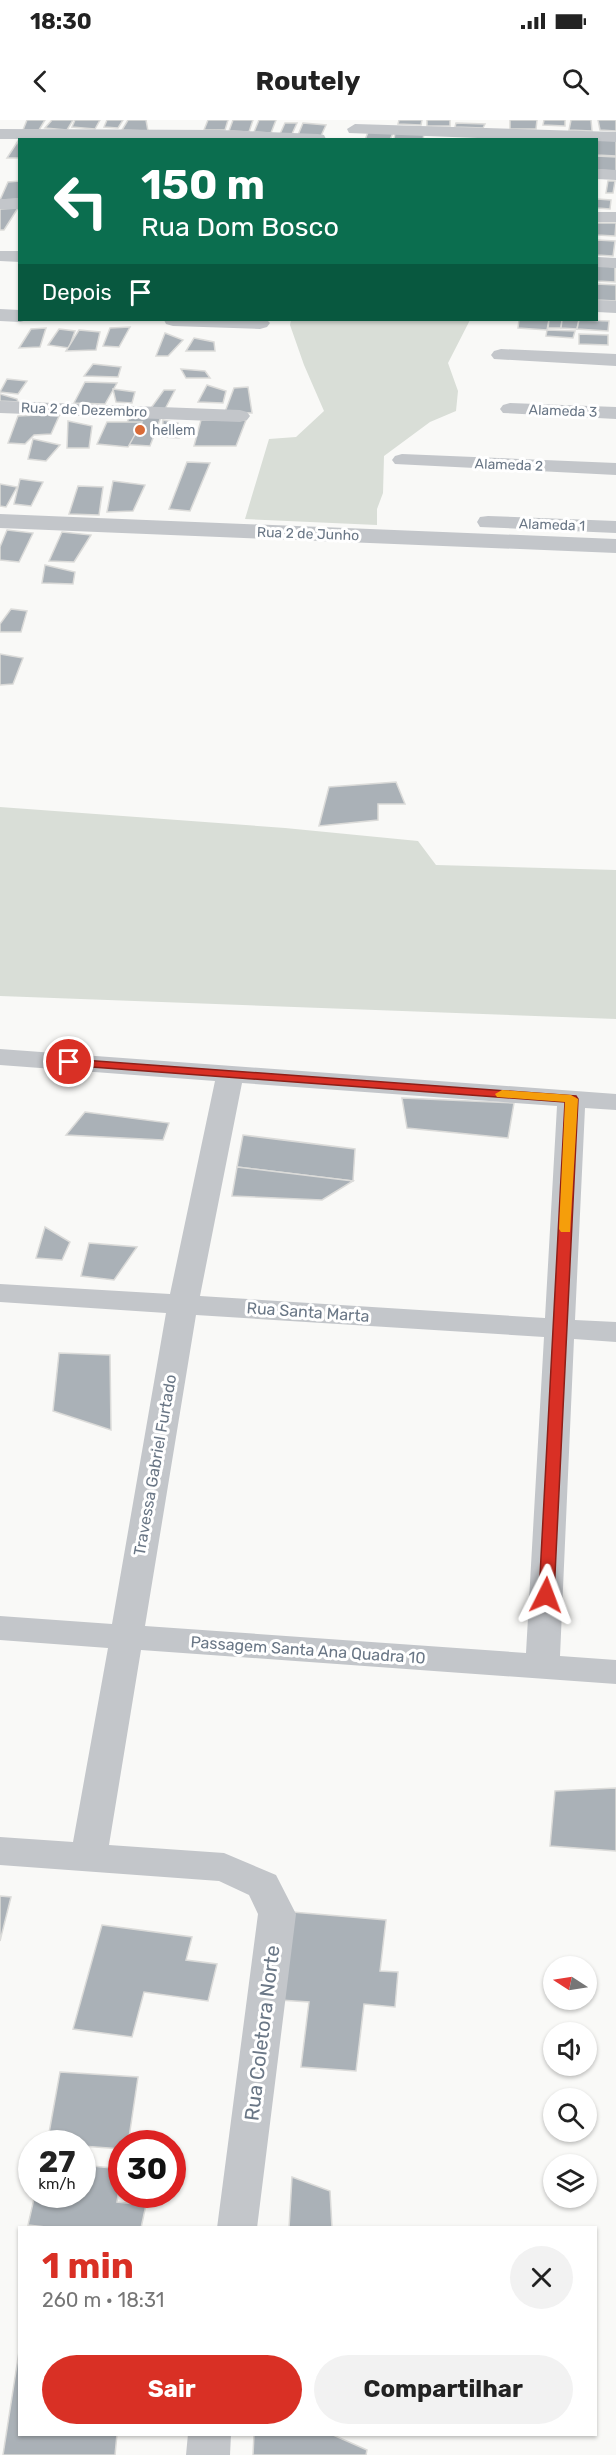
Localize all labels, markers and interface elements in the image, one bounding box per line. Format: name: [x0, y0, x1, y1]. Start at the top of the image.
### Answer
text: 18:30: [30, 8, 92, 35]
icon: back: [24, 65, 57, 98]
text: Routely: [256, 65, 360, 97]
icon: search: [559, 65, 592, 98]
text: 150 m: [141, 160, 265, 210]
icon: left: [42, 162, 120, 240]
text: Rua Dom Bosco: [141, 211, 339, 243]
icon: arrive: [124, 276, 157, 309]
text: Depois: [42, 279, 112, 306]
street label: Rua 2 de Dezembro: [21, 399, 147, 421]
street label: Alameda 3: [528, 401, 598, 421]
place label: hellem: [152, 422, 195, 439]
marker: hellem: [133, 423, 147, 437]
street label: Alameda 2: [474, 455, 544, 475]
street label: Alameda 1: [519, 515, 585, 535]
street label: Rua 2 de Junho: [257, 524, 359, 544]
pin: [43, 1036, 94, 1087]
icon: arrive: [52, 1045, 85, 1078]
street label: Rua Santa Marta: [246, 1298, 370, 1326]
street label: Travessa Gabriel Furtado: [130, 1373, 180, 1557]
position arrow: [514, 1563, 578, 1627]
street label: Passagem Santa Ana Quadra 10: [190, 1632, 426, 1668]
street label: Rua Coletora Norte: [239, 1944, 285, 2122]
north arrow: [543, 1956, 597, 2010]
map controls: [543, 1956, 597, 2208]
button: sound: [543, 2022, 597, 2076]
button: search: [543, 2088, 597, 2142]
speed limit sign: 30: [108, 2130, 186, 2208]
text: 27: [39, 2144, 75, 2180]
button: layers: [543, 2154, 597, 2208]
text: km/h: [38, 2175, 76, 2193]
text: 1 min: [42, 2244, 134, 2287]
button: close: [510, 2246, 573, 2309]
text: 260 m · 18:31: [42, 2288, 164, 2312]
button: Sair: [42, 2355, 302, 2424]
button: Compartilhar: [314, 2355, 573, 2424]

